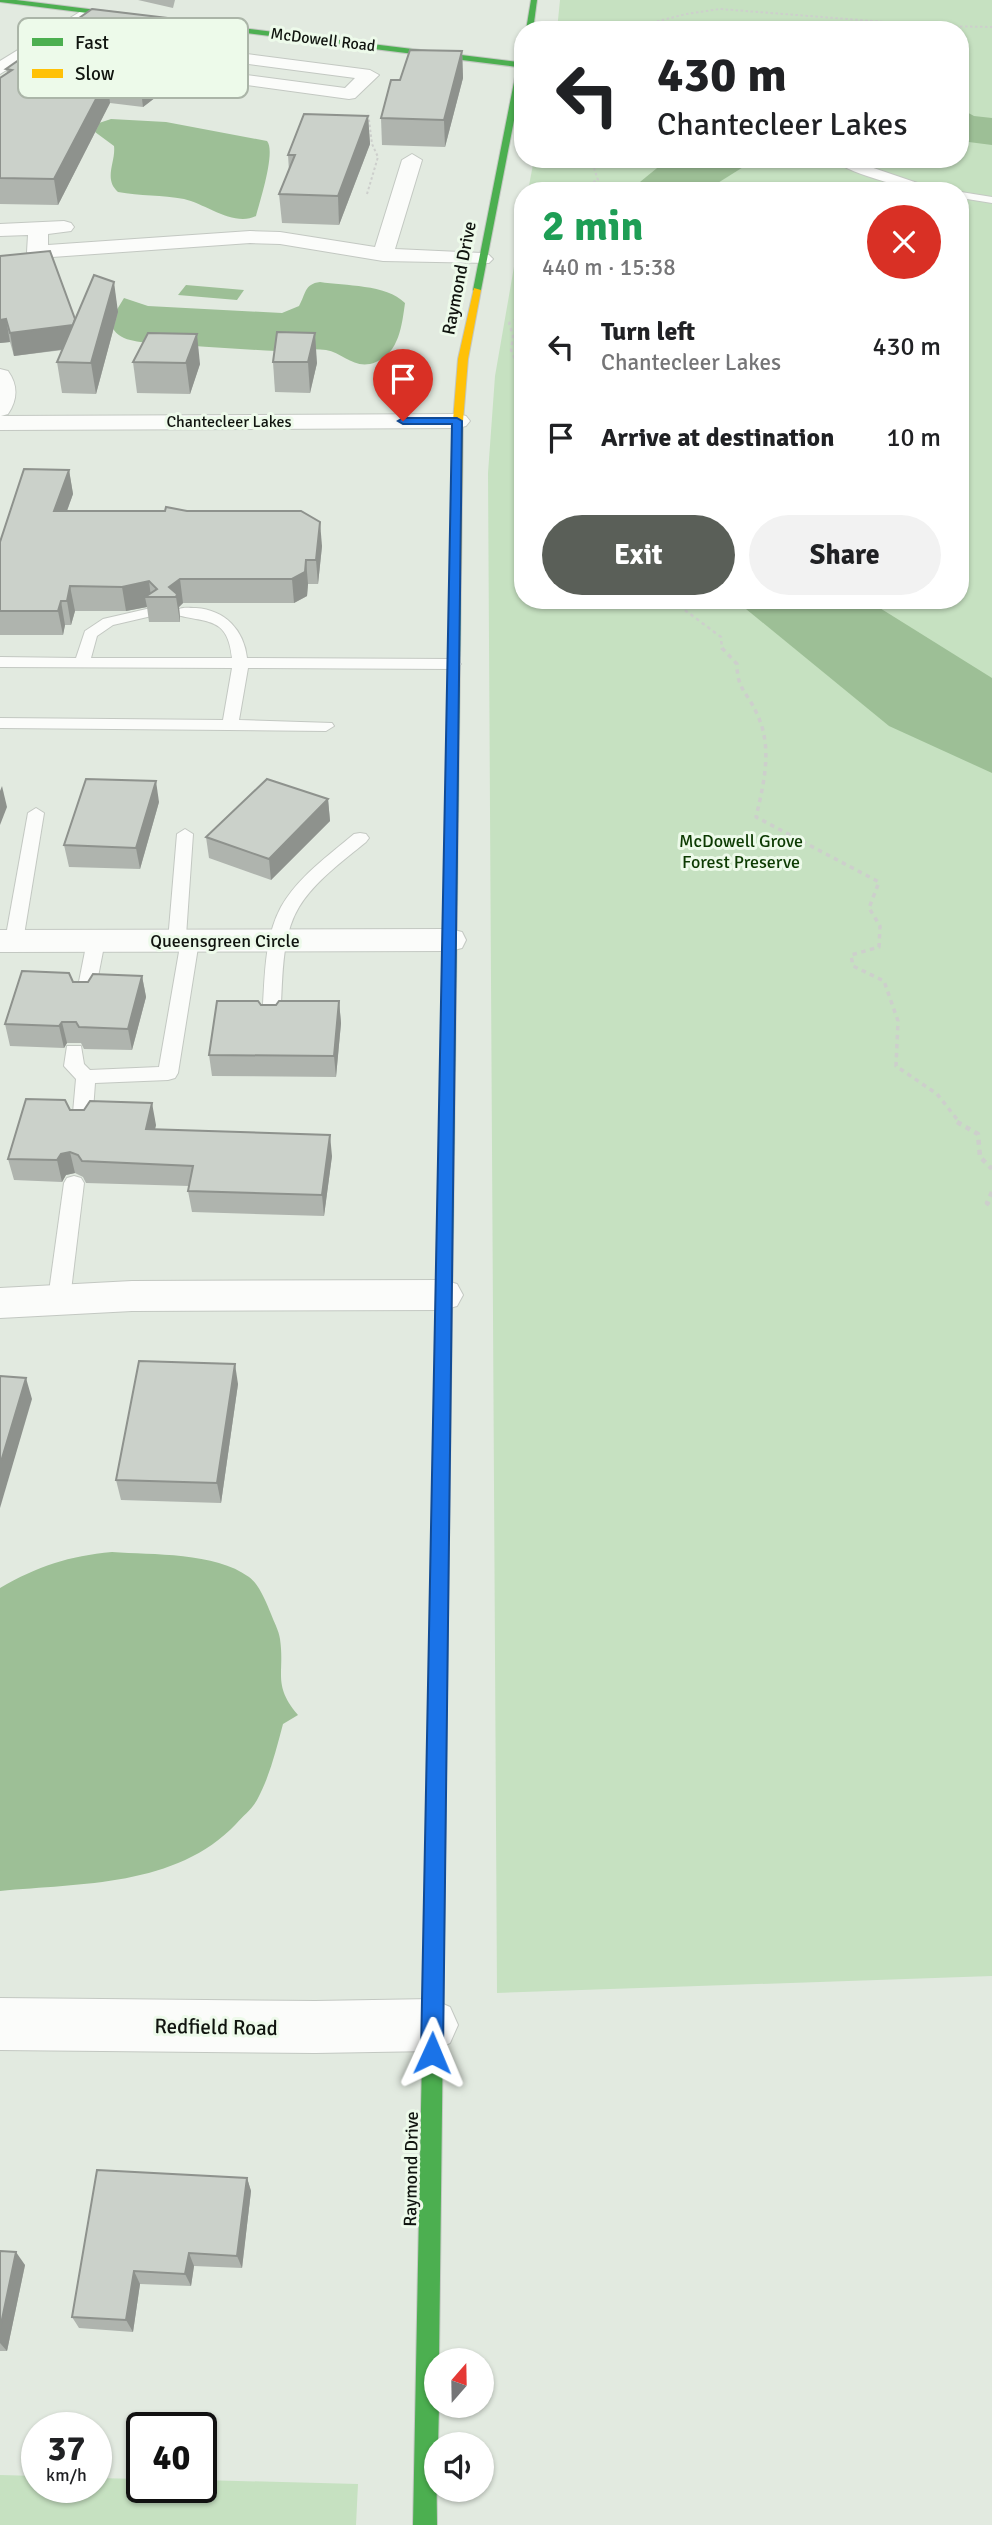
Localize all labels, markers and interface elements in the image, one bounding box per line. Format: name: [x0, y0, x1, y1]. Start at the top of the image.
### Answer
legend: [18, 18, 248, 98]
street label: McDowell Road: [270, 24, 376, 56]
text: Fast: [75, 31, 109, 55]
text: 430 m: [657, 45, 787, 105]
icon: left: [542, 49, 633, 140]
text: Slow: [75, 62, 115, 86]
text: Chantecleer Lakes: [657, 105, 907, 144]
text: 2 min: [542, 201, 643, 252]
button: close: [867, 205, 941, 279]
street label: Raymond Drive: [437, 219, 481, 337]
text: 440 m · 15:38: [542, 253, 676, 282]
text: Turn left: [601, 316, 695, 348]
icon: left: [542, 328, 580, 366]
text: 430 m: [872, 331, 941, 363]
text: Chantecleer Lakes: [601, 348, 781, 377]
pin: [373, 349, 433, 421]
icon: arrive: [384, 360, 422, 398]
street label: Chantecleer Lakes: [166, 412, 292, 432]
icon: arrive: [542, 419, 580, 457]
text: Arrive at destination: [601, 422, 834, 454]
text: 10 m: [886, 422, 941, 454]
button: Exit: [542, 515, 735, 595]
button: Share: [749, 515, 941, 595]
park label: McDowell Grove Forest Preserve: [679, 830, 803, 873]
street label: Queensgreen Circle: [150, 930, 300, 952]
street label: Redfield Road: [154, 2013, 278, 2041]
position arrow: [395, 2016, 469, 2090]
street label: Raymond Drive: [399, 2111, 423, 2227]
north arrow: [424, 2348, 494, 2418]
map controls: [424, 2348, 494, 2502]
speed limit sign: 40: [126, 2412, 217, 2503]
text: 37: [48, 2427, 85, 2470]
button: sound: [424, 2432, 494, 2502]
text: km/h: [46, 2464, 87, 2486]

